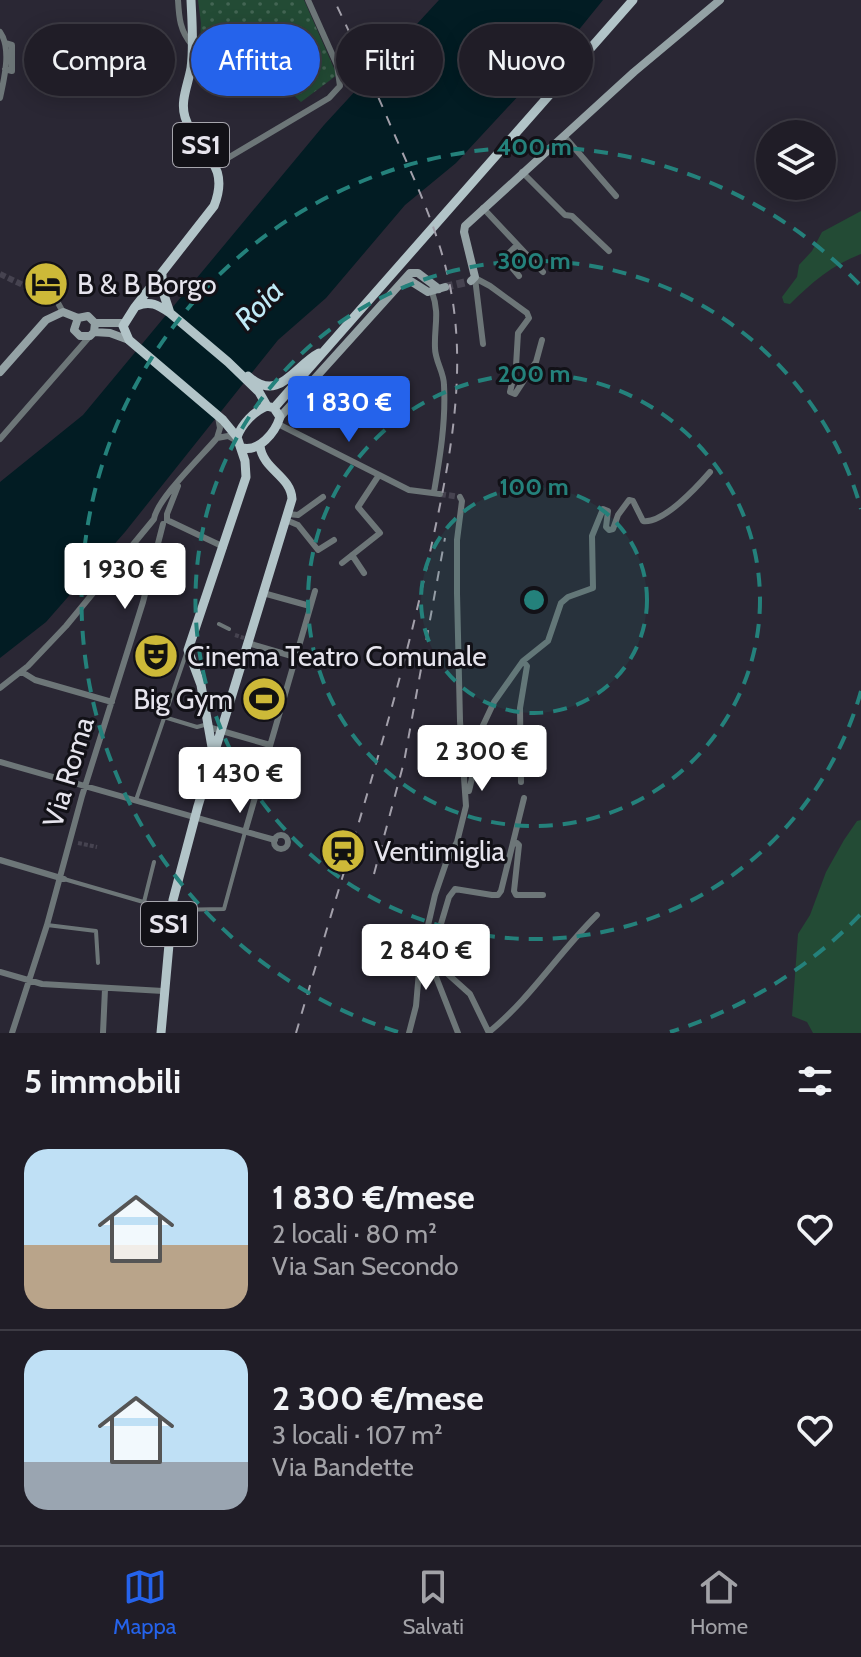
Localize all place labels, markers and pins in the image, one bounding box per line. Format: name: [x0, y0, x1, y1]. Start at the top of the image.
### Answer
hotel icon: B & B Borgo: [22, 260, 70, 308]
place label: B & B Borgo: [77, 267, 217, 301]
pin: 1 830 €: [275, 376, 423, 444]
pin: 1 930 €: [51, 543, 199, 611]
centre of rings: [520, 586, 548, 614]
theatre icon: Cinema Teatro Comunale: [132, 632, 180, 680]
place label: Cinema Teatro Comunale: [187, 639, 487, 673]
sports icon: Big Gym: [240, 675, 288, 723]
place label: Big Gym: [133, 682, 233, 716]
pin: 2 300 €: [408, 725, 556, 793]
pin: 1 430 €: [166, 747, 314, 815]
station icon: Ventimiglia: [319, 827, 367, 875]
place label: Ventimiglia: [374, 834, 506, 868]
pin: 2 840 €: [352, 924, 500, 992]

